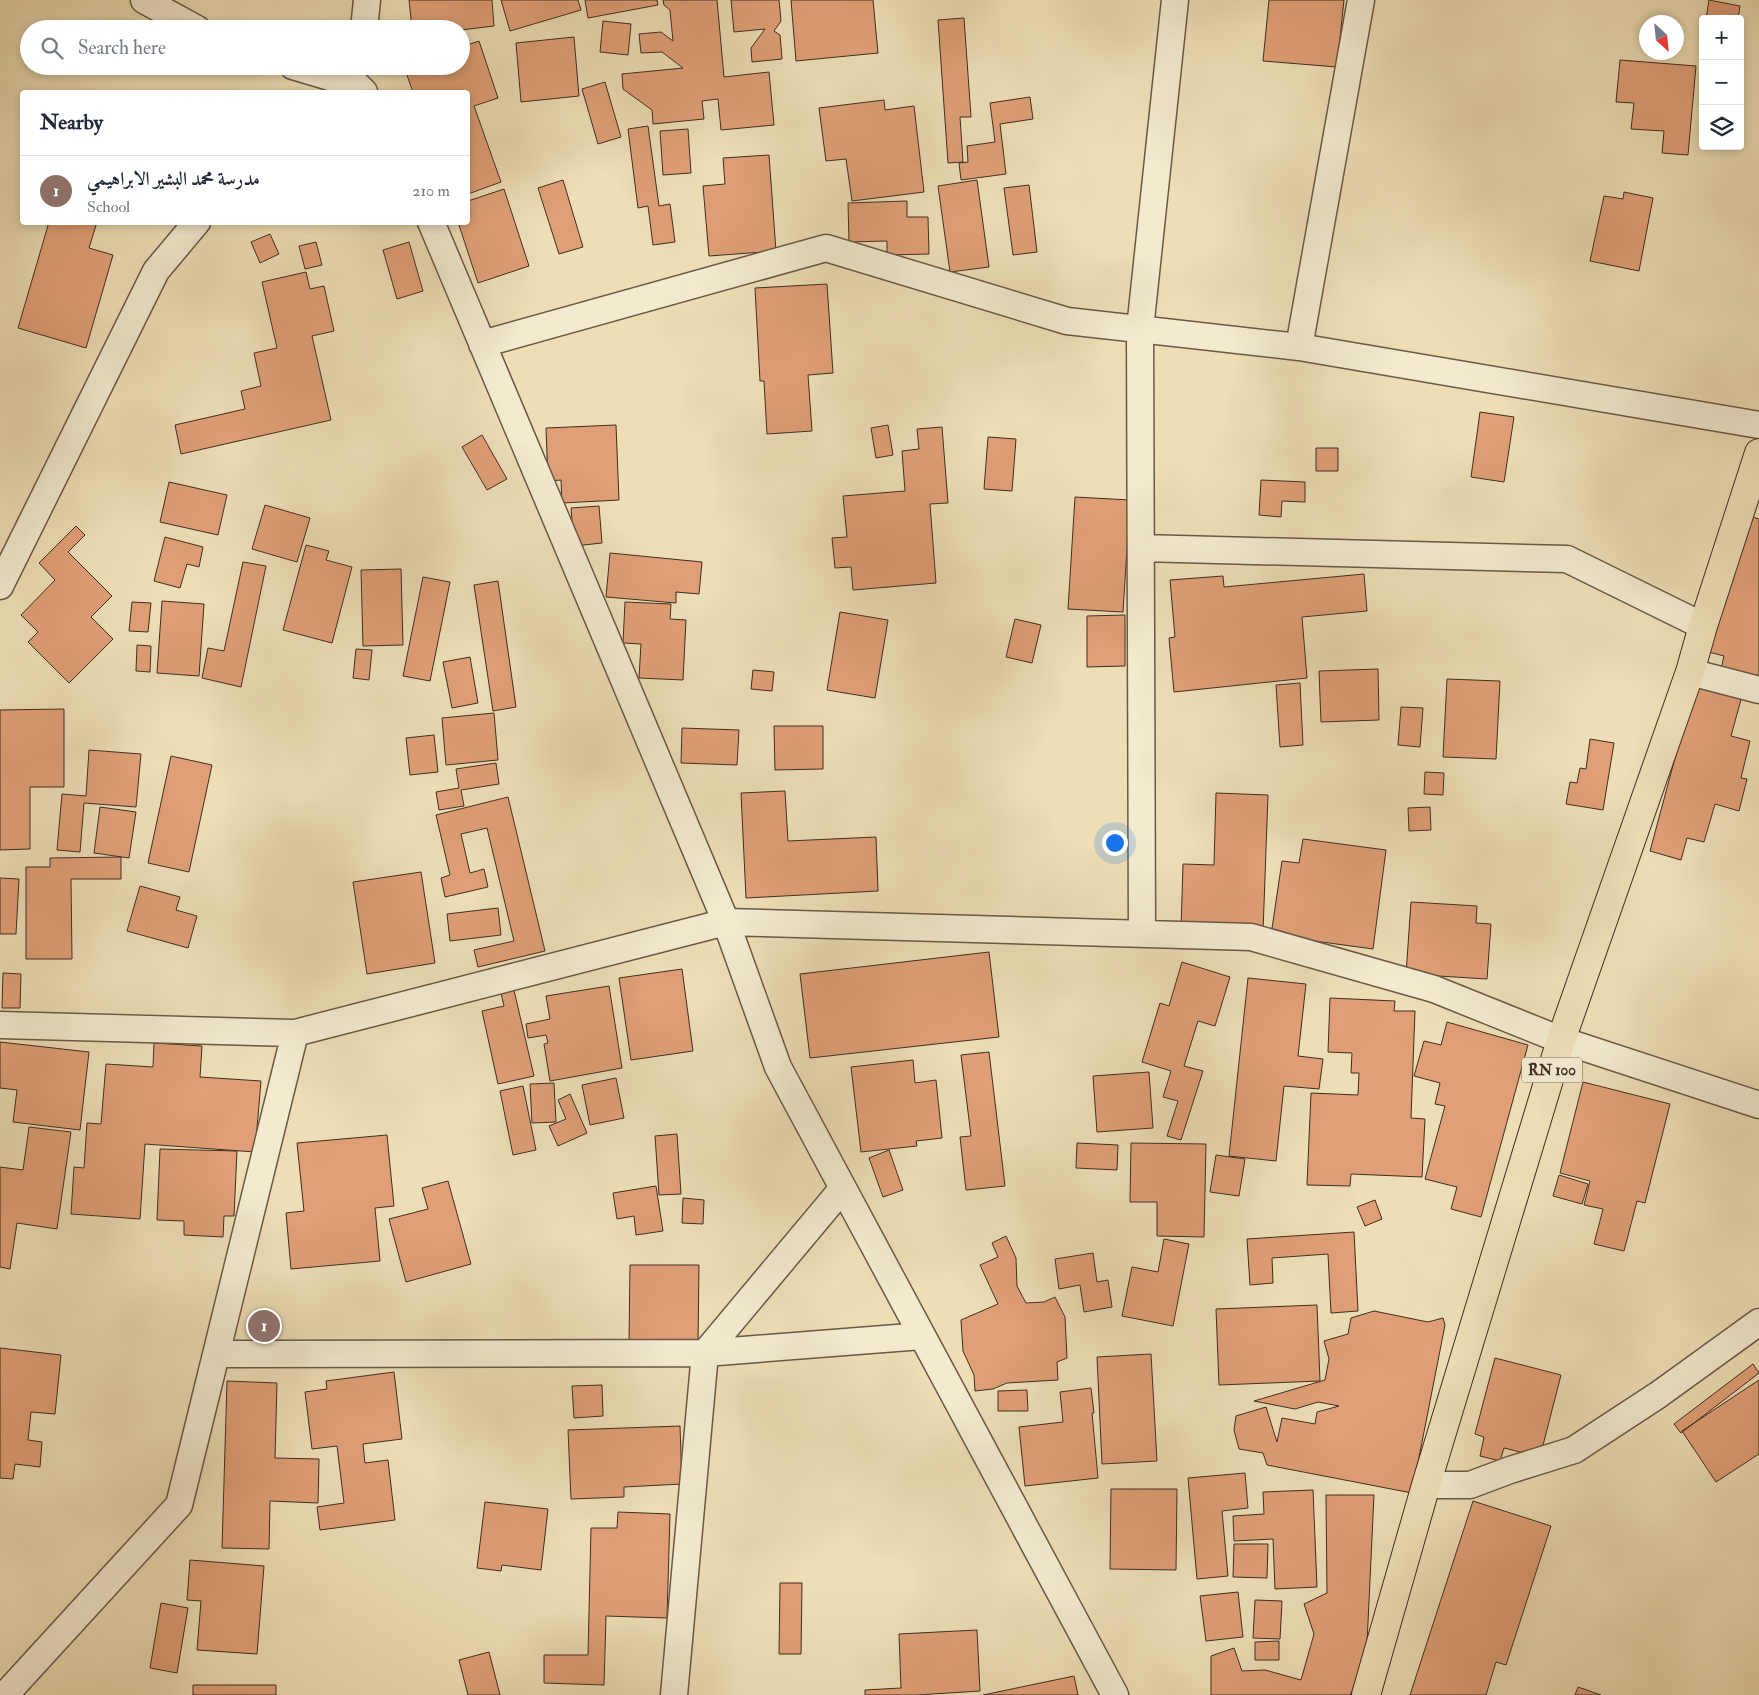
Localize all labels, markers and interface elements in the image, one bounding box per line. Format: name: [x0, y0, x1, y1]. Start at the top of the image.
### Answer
north arrow: [1639, 15, 1684, 60]
map controls: [1699, 15, 1744, 150]
button: +: [1699, 15, 1744, 60]
search box: [20, 20, 470, 75]
icon: search: [38, 34, 66, 62]
text: Search here: [78, 36, 166, 60]
button: −: [1699, 60, 1744, 105]
button: layers: [1699, 105, 1744, 150]
text: Nearby: [40, 109, 103, 136]
text: مدرسة محمد البشير الابراهيمي: [87, 167, 260, 191]
text: 1: [53, 181, 59, 201]
text: 210 m: [412, 181, 450, 201]
text: School: [87, 197, 130, 217]
your location: [1102, 830, 1128, 856]
road number: RN 100: [1522, 1058, 1582, 1082]
pin: 1: [248, 1307, 280, 1345]

